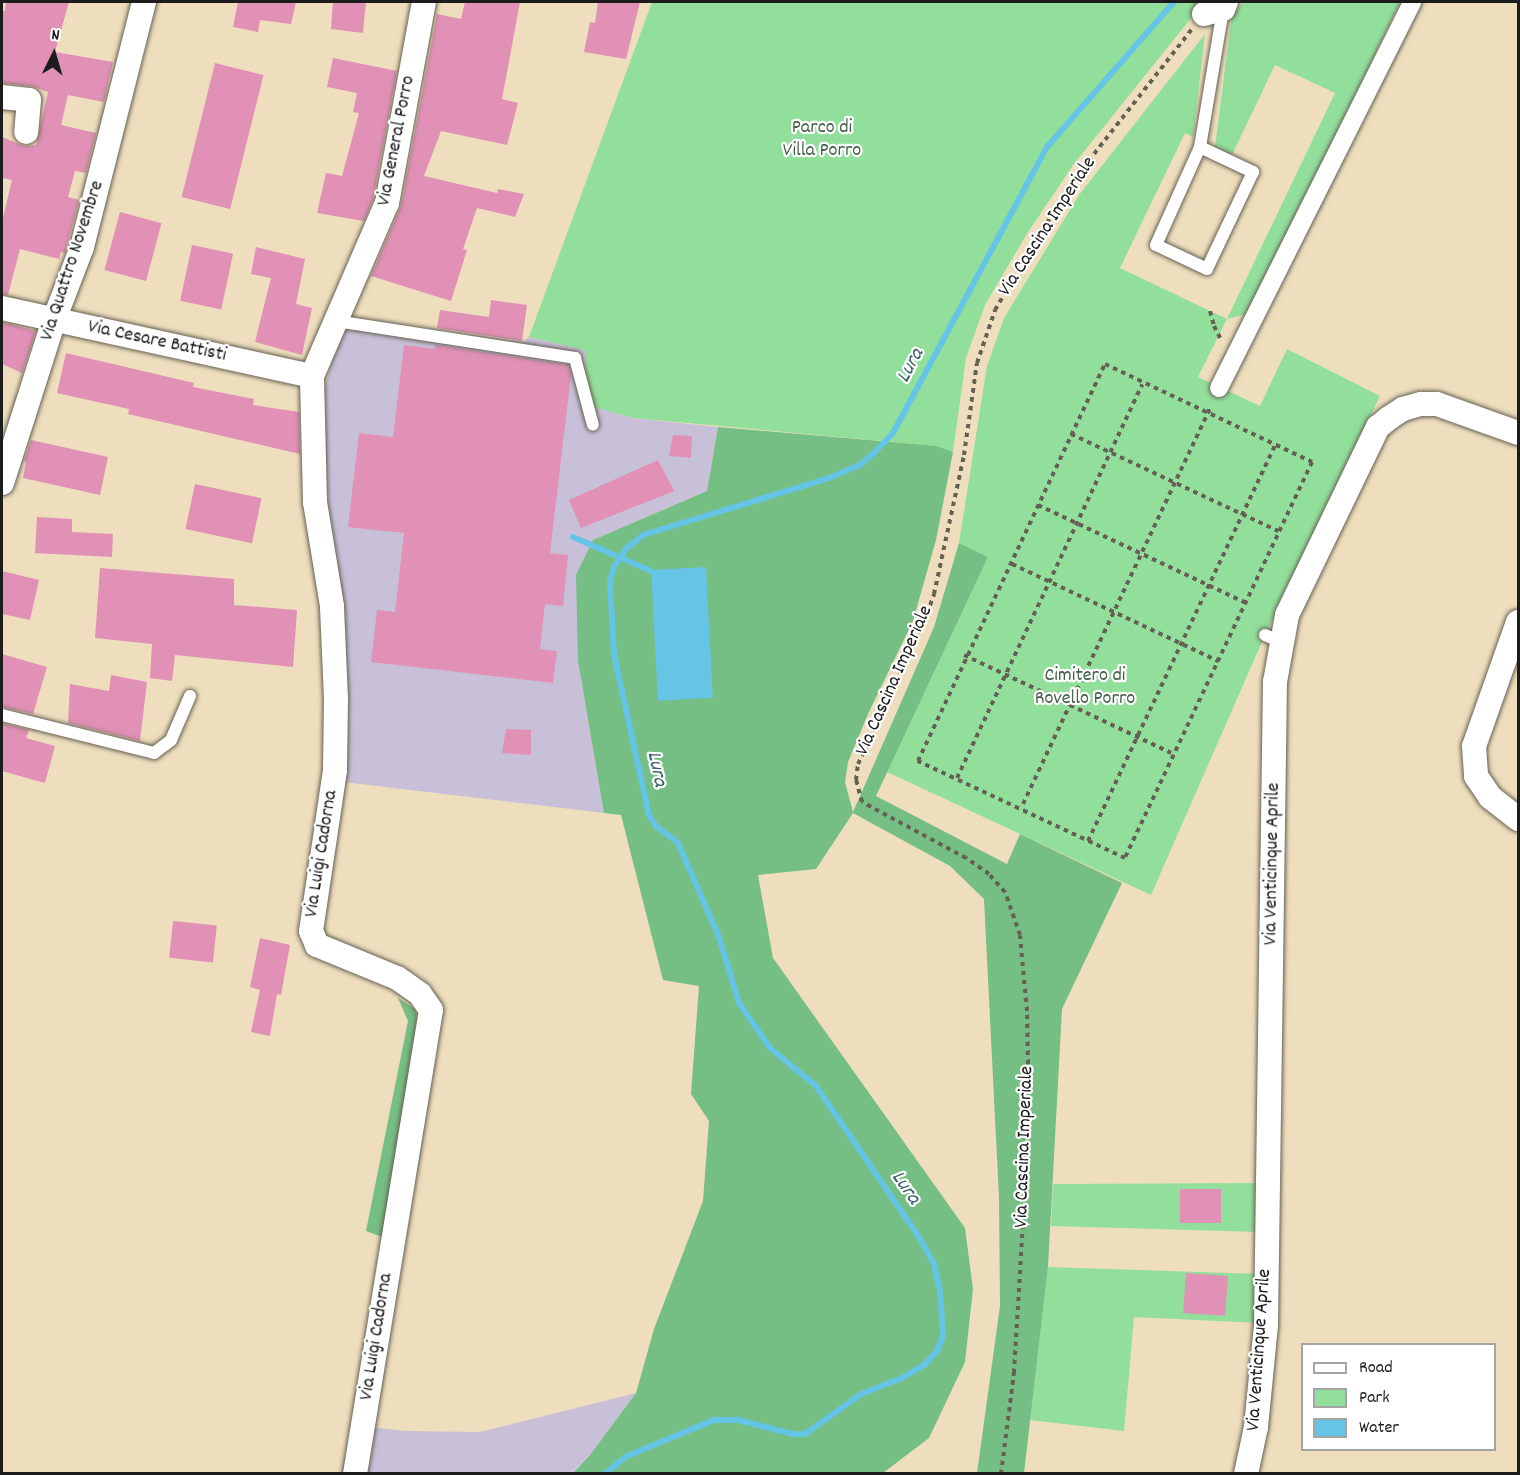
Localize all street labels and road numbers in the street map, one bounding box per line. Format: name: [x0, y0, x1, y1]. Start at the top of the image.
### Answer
street label: Via General Porro: [373, 74, 421, 208]
street label: Via Cascina Imperiale: [994, 153, 1102, 301]
street label: Via Quattro Novembre: [36, 178, 110, 344]
street label: Via Cesare Battisti: [85, 316, 229, 368]
street label: Via Cascina Imperiale: [851, 602, 939, 760]
street label: Via Venticinque Aprile: [1260, 783, 1286, 945]
street label: Via Luigi Cadorna: [300, 789, 344, 919]
street label: Via Cascina Imperiale: [1010, 1066, 1040, 1228]
street label: Via Venticinque Aprile: [1242, 1268, 1278, 1432]
street label: Via Luigi Cadorna: [355, 1272, 399, 1402]

